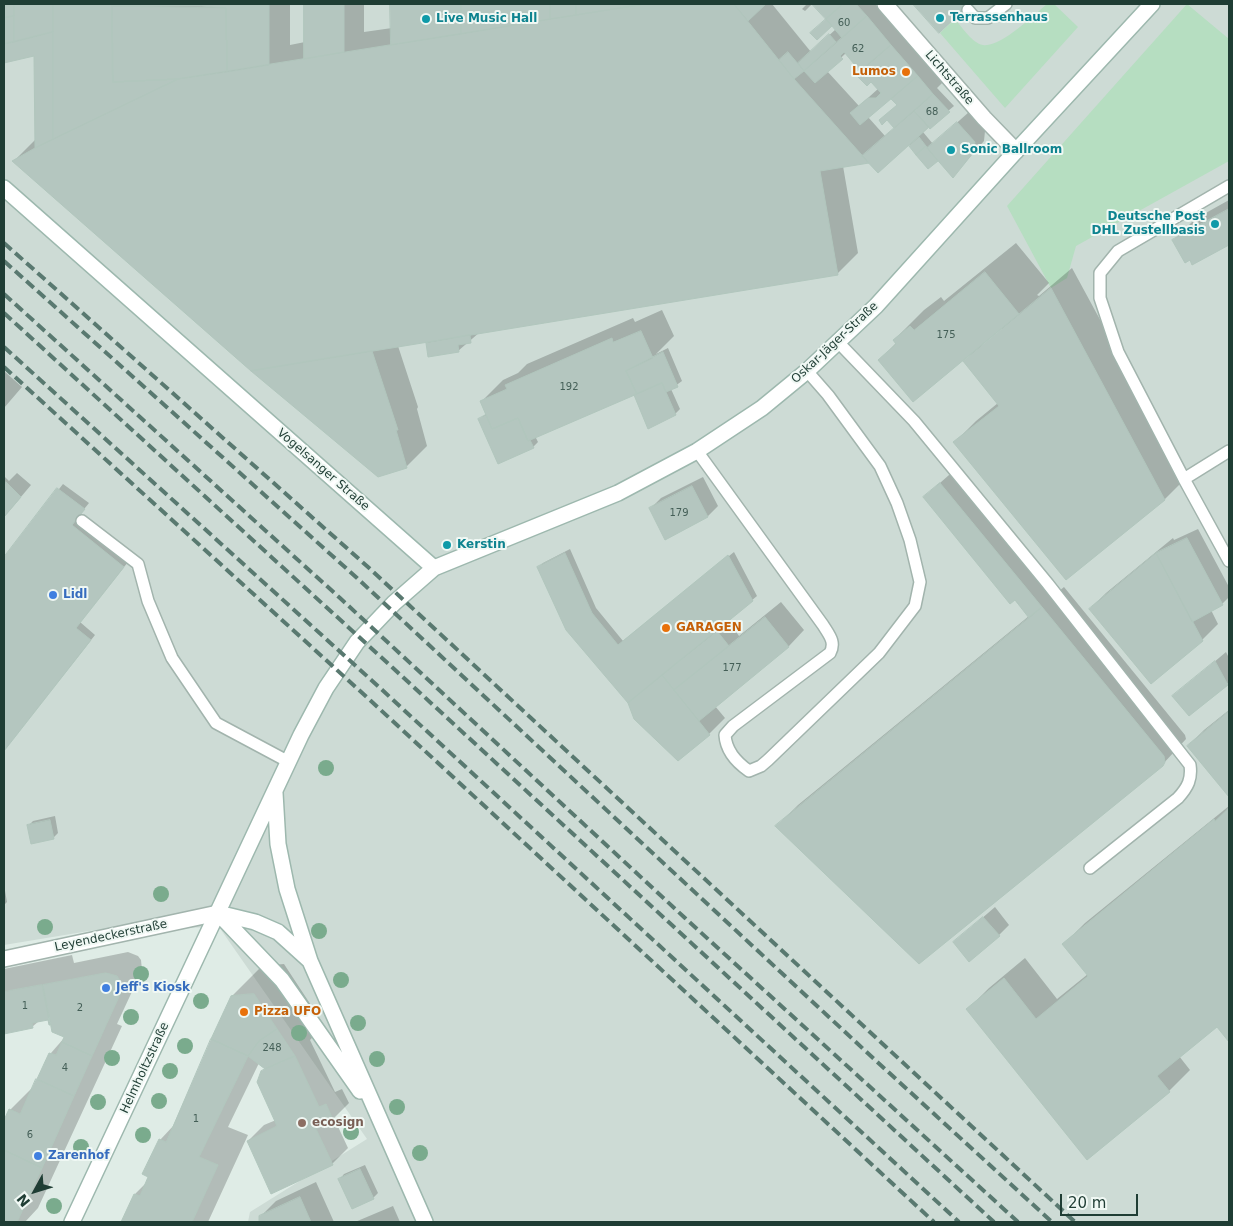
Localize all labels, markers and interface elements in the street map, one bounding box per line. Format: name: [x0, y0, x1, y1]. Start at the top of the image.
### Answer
place label: Terrassenhaus: [950, 11, 1048, 25]
place label: Live Music Hall: [436, 12, 537, 26]
marker: Terrassenhaus: [934, 12, 946, 24]
marker: Live Music Hall: [420, 13, 432, 25]
house number: 60: [838, 17, 850, 29]
house number: 62: [852, 43, 864, 55]
street label: Lichtstraße: [922, 48, 976, 108]
place label: Lumos: [852, 65, 896, 79]
marker: Lumos: [900, 66, 912, 78]
house number: 68: [926, 106, 938, 118]
place label: Sonic Ballroom: [961, 143, 1062, 157]
marker: Sonic Ballroom: [945, 144, 957, 156]
place label: Deutsche Post DHL Zustellbasis: [1092, 210, 1205, 238]
marker: Deutsche Post DHL Zustellbasis: [1209, 218, 1221, 230]
street label: Oskar-Jäger-Straße: [789, 299, 881, 387]
house number: 175: [936, 329, 956, 341]
house number: 192: [559, 381, 579, 393]
street label: Vogelsanger Straße: [274, 426, 372, 514]
house number: 179: [669, 507, 689, 519]
place label: Kerstin: [457, 538, 506, 552]
marker: Kerstin: [441, 539, 453, 551]
place label: Lidl: [63, 588, 87, 602]
marker: Lidl: [47, 589, 59, 601]
place label: GARAGEN: [676, 621, 742, 635]
marker: GARAGEN: [660, 622, 672, 634]
house number: 177: [722, 662, 742, 674]
street label: Leyendeckerstraße: [53, 917, 169, 955]
place label: Jeff's Kiosk: [116, 981, 190, 995]
marker: Jeff's Kiosk: [100, 982, 112, 994]
house number: 1: [22, 1000, 28, 1012]
house number: 2: [77, 1002, 83, 1014]
place label: Pizza UFO: [254, 1005, 321, 1019]
marker: Pizza UFO: [238, 1006, 250, 1018]
street label: Helmholtzstraße: [118, 1020, 172, 1116]
house number: 248: [262, 1042, 282, 1054]
house number: 4: [62, 1062, 68, 1074]
house number: 1: [193, 1113, 199, 1125]
place label: ecosign: [312, 1116, 364, 1130]
marker: ecosign: [296, 1117, 308, 1129]
house number: 6: [27, 1129, 33, 1141]
place label: Zarenhof: [48, 1149, 109, 1163]
marker: Zarenhof: [32, 1150, 44, 1162]
north arrow: [10, 1166, 60, 1216]
scale bar: [1063, 1184, 1140, 1216]
text: N: [13, 1191, 33, 1210]
text: 20 m: [1068, 1194, 1106, 1212]

